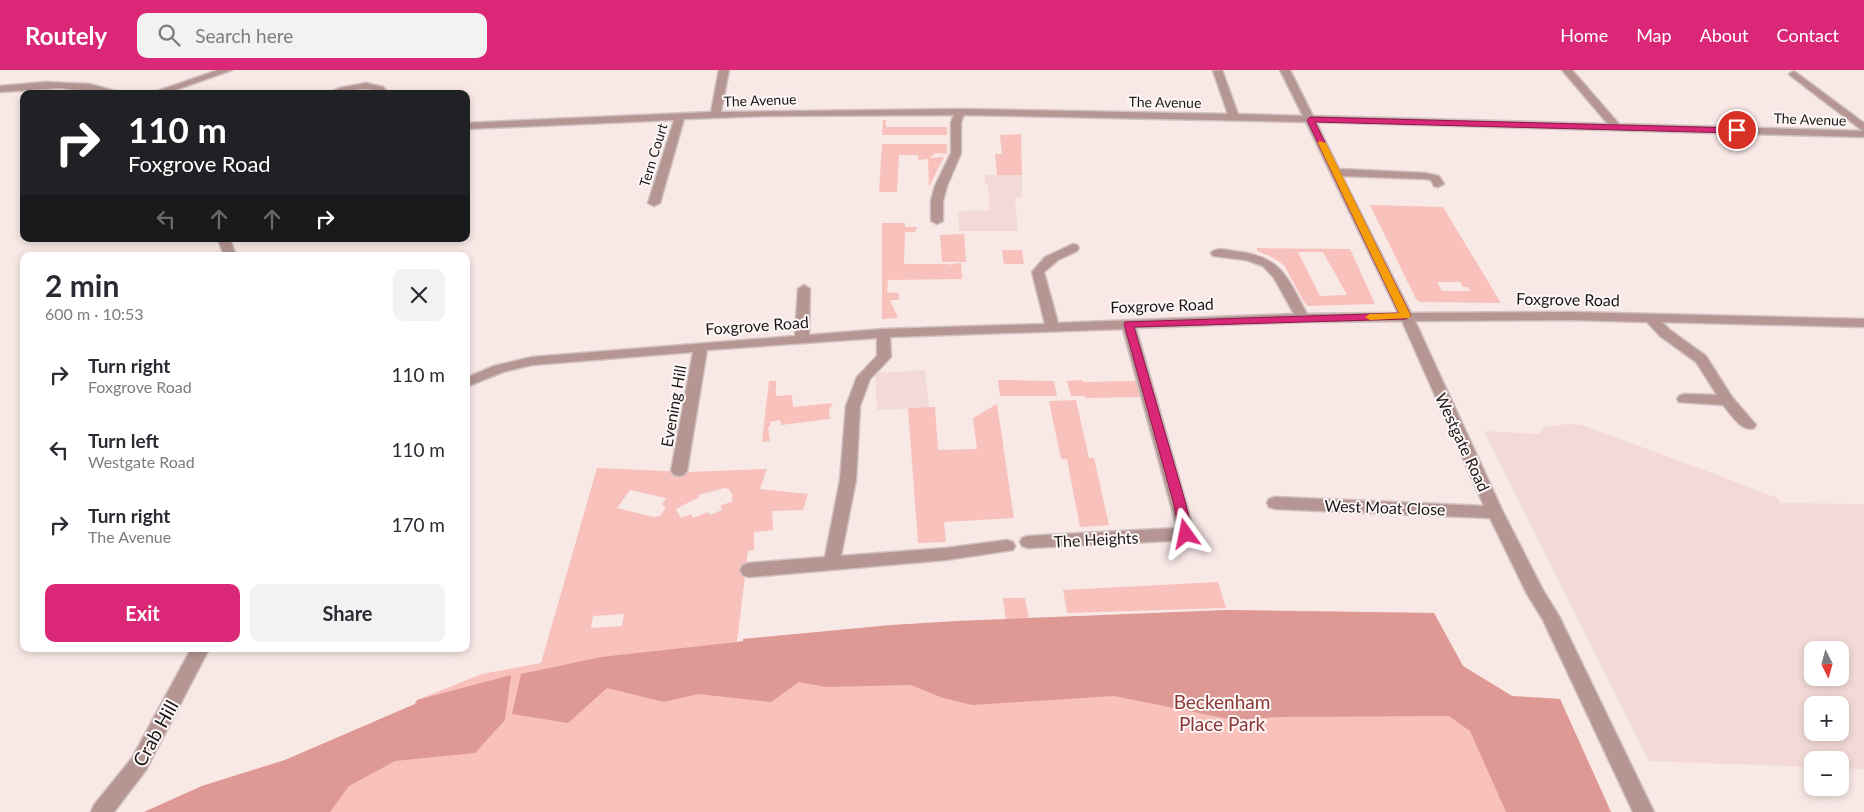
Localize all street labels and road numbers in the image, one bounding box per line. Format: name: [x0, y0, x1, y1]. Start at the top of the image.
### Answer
street label: The Avenue: [723, 90, 797, 110]
street label: The Avenue: [1128, 93, 1202, 111]
street label: The Avenue: [1773, 109, 1847, 129]
street label: Tern Court: [635, 121, 671, 189]
street label: Foxgrove Road: [1516, 289, 1620, 309]
street label: Foxgrove Road: [1110, 294, 1214, 316]
street label: Foxgrove Road: [705, 312, 809, 338]
street label: Evening Hill: [656, 364, 690, 448]
street label: Westgate Road: [1432, 390, 1494, 494]
street label: West Moat Close: [1324, 495, 1446, 519]
street label: The Heights: [1053, 527, 1139, 551]
street label: Crab Hill: [127, 696, 183, 770]

